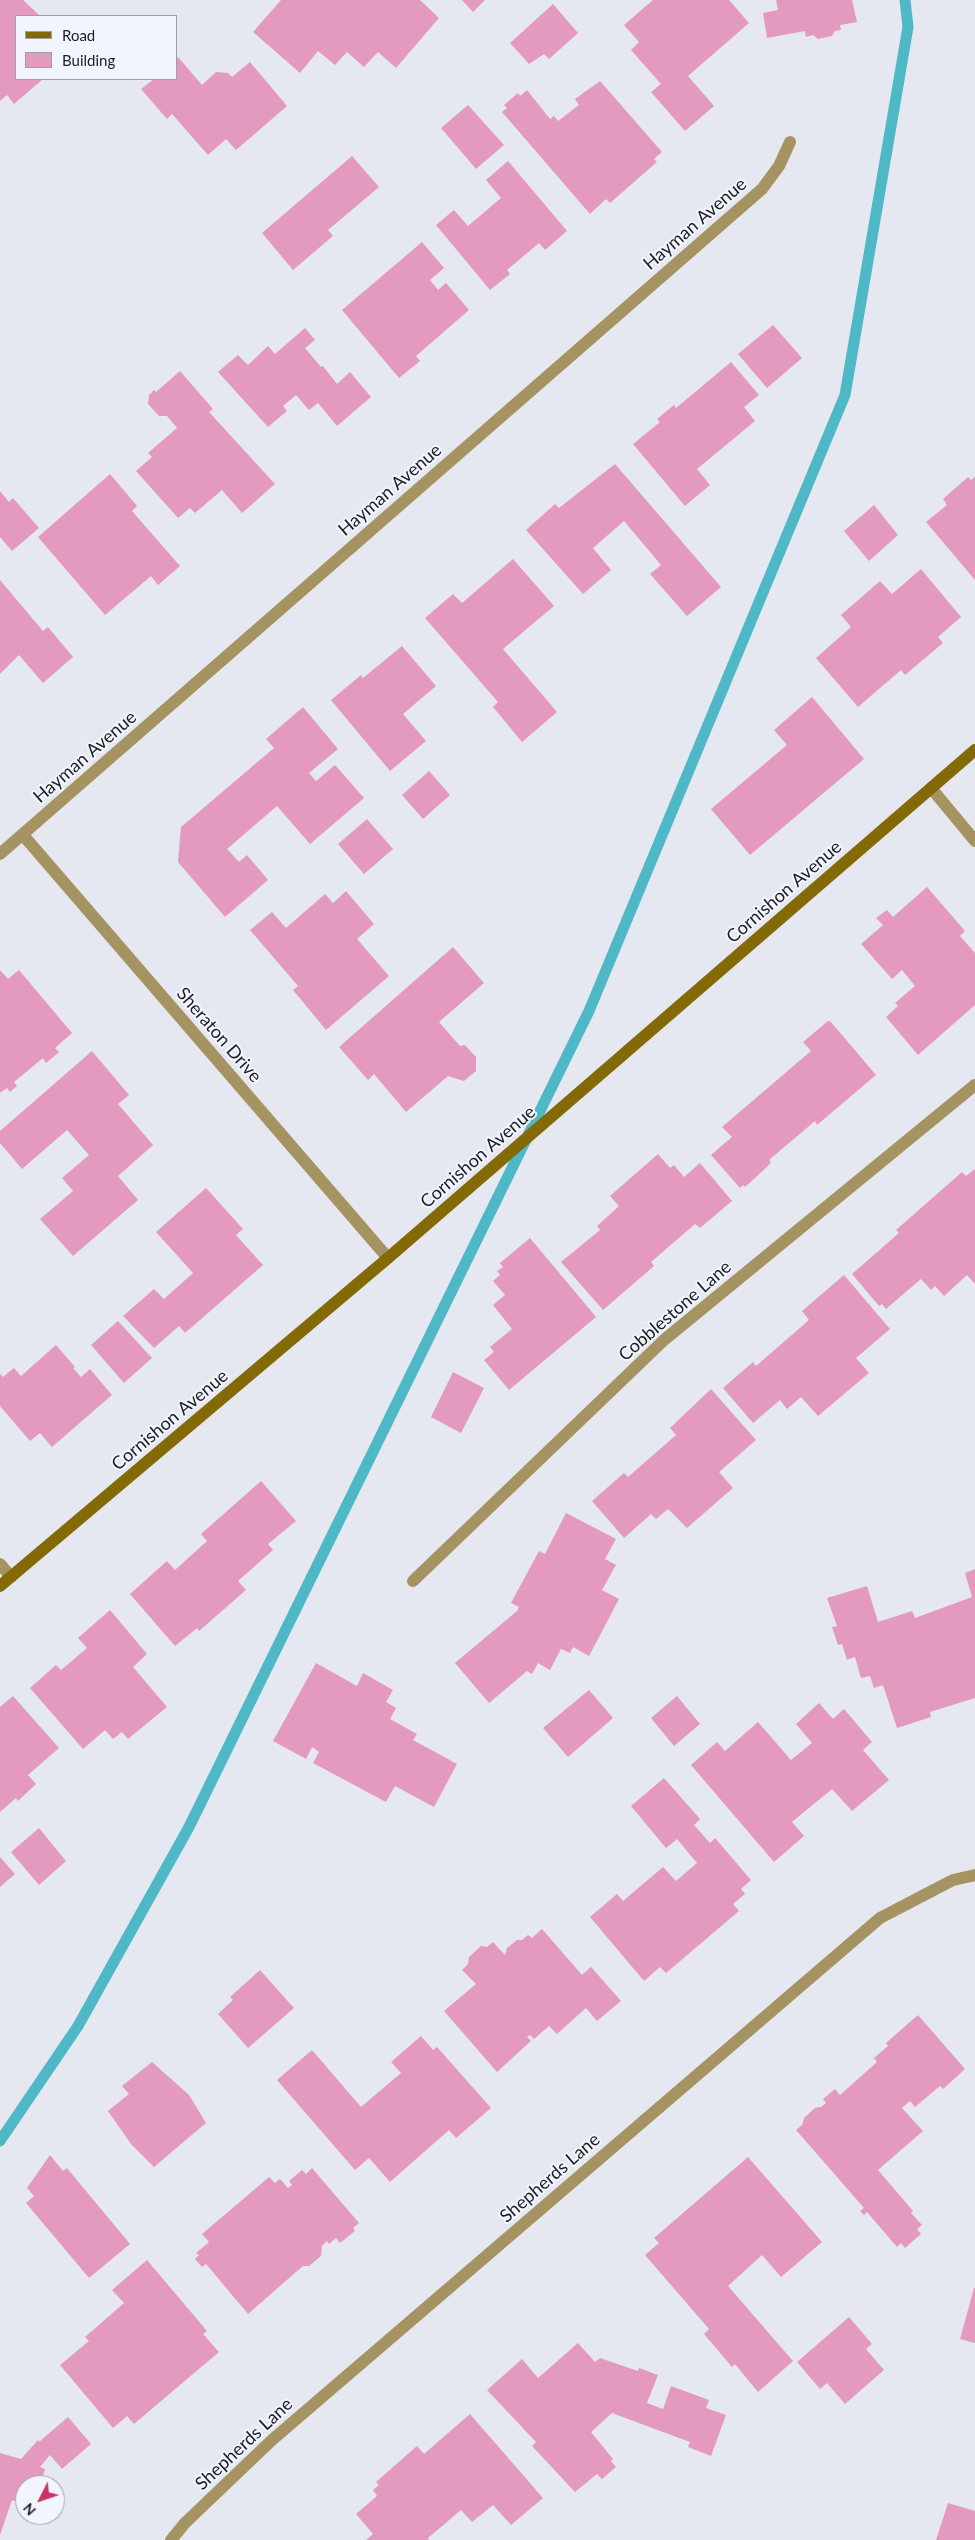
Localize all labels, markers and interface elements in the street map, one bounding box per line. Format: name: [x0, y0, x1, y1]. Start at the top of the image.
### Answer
legend: [15, 15, 178, 80]
text: Road: [62, 26, 95, 44]
text: Building: [62, 51, 115, 69]
street label: Hayman Avenue: [639, 173, 751, 275]
street label: Hayman Avenue: [334, 439, 446, 541]
street label: Hayman Avenue: [29, 706, 141, 808]
street label: Cornishon Avenue: [722, 836, 846, 948]
street label: Sheraton Drive: [172, 983, 266, 1087]
street label: Cornishon Avenue: [416, 1101, 540, 1213]
street label: Cobblestone Lane: [614, 1256, 736, 1366]
street label: Cornishon Avenue: [107, 1365, 233, 1475]
street label: Shepherds Lane: [496, 2129, 604, 2227]
street label: Shepherds Lane: [191, 2393, 297, 2495]
north arrow: [15, 2475, 65, 2525]
text: N: [19, 2500, 39, 2519]

